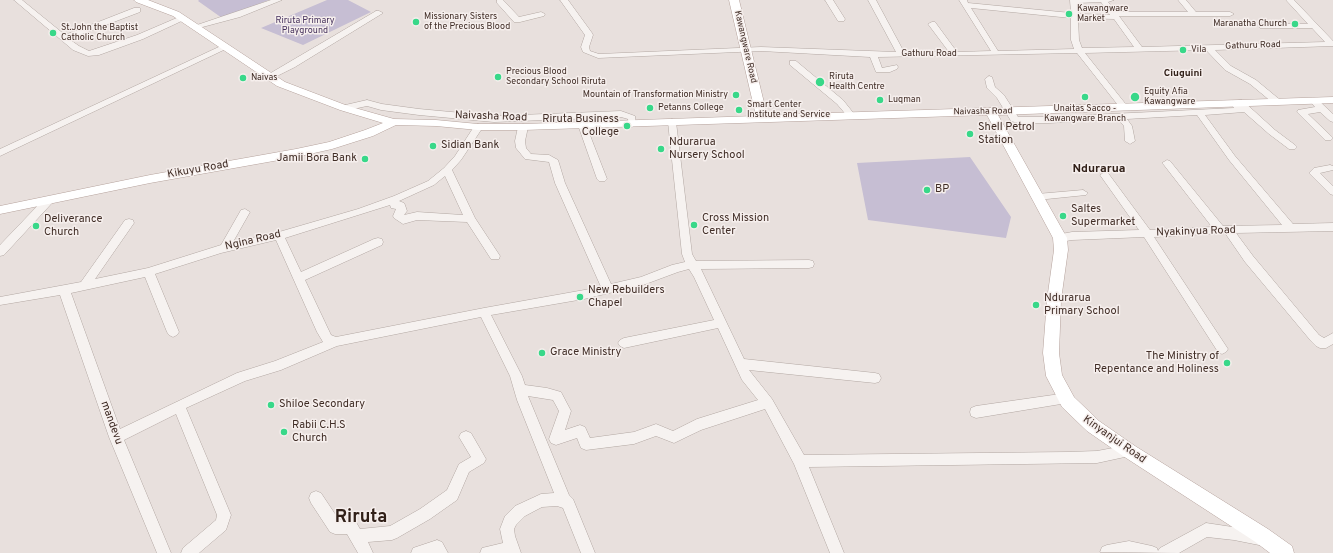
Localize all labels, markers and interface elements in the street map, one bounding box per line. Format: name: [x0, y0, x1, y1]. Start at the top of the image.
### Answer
place label: Kawangware Market: [1077, 4, 1128, 25]
marker: Kawangware Market: [1064, 9, 1074, 19]
street label: Kawangware Road: [731, 10, 759, 84]
place label: Missionary Sisters of the Precious Blood: [424, 12, 510, 33]
park label: Riruta Primary Playground: [275, 16, 335, 37]
marker: Missionary Sisters of the Precious Blood: [411, 17, 421, 27]
place label: Maranatha Church: [1213, 19, 1287, 29]
marker: Maranatha Church: [1290, 19, 1300, 29]
place label: St.John the Baptist Catholic Church: [61, 23, 138, 44]
marker: St.John the Baptist Catholic Church: [48, 28, 58, 38]
street label: Gathuru Road: [1225, 40, 1281, 52]
marker: Vila: [1178, 45, 1188, 55]
place label: Vila: [1191, 45, 1206, 55]
street label: Gathuru Road: [901, 49, 957, 59]
place label: Precious Blood Secondary School Riruta: [506, 67, 606, 88]
district label: Ciuguini: [1164, 68, 1202, 80]
marker: Precious Blood Secondary School Riruta: [493, 72, 503, 82]
place label: Riruta Health Centre: [829, 72, 885, 93]
marker: Naivas: [238, 73, 248, 83]
place label: Naivas: [251, 73, 278, 83]
marker: Riruta Health Centre: [814, 76, 826, 88]
place label: Equity Afia Kawangware: [1144, 87, 1195, 108]
place label: Mountain of Transformation Ministry: [583, 90, 728, 100]
marker: Mountain of Transformation Ministry: [731, 90, 741, 100]
marker: Equity Afia Kawangware: [1129, 91, 1141, 103]
marker: Unaitas Sacco - Kawangware Branch: [1080, 92, 1090, 102]
marker: Luqman: [875, 95, 885, 105]
place label: Luqman: [888, 95, 921, 105]
place label: Smart Center Institute and Service: [747, 100, 830, 121]
marker: Petanns College: [645, 103, 655, 113]
place label: Petanns College: [658, 103, 724, 113]
place label: Unaitas Sacco - Kawangware Branch: [1044, 104, 1126, 125]
marker: Smart Center Institute and Service: [734, 105, 744, 115]
street label: Naivasha Road: [953, 106, 1013, 118]
street label: Naivasha Road: [455, 109, 527, 125]
place label: Riruta Business College: [542, 113, 619, 139]
marker: Riruta Business College: [622, 121, 632, 131]
place label: Shell Petrol Station: [978, 121, 1035, 147]
marker: Shell Petrol Station: [965, 129, 975, 139]
place label: Ndurarua Nursery School: [669, 136, 745, 162]
place label: Sidian Bank: [441, 139, 499, 153]
marker: Sidian Bank: [428, 141, 438, 151]
marker: Ndurarua Nursery School: [656, 144, 666, 154]
place label: Jamii Bora Bank: [276, 152, 357, 166]
marker: Jamii Bora Bank: [360, 154, 370, 164]
street label: Kikuyu Road: [166, 158, 230, 182]
district label: Ndurarua: [1072, 163, 1126, 177]
place label: BP: [935, 183, 949, 197]
marker: BP: [922, 185, 932, 195]
place label: Saltes Supermarket: [1071, 203, 1136, 229]
marker: Saltes Supermarket: [1058, 211, 1068, 221]
place label: Cross Mission Center: [702, 212, 769, 238]
place label: Deliverance Church: [44, 213, 102, 239]
marker: Cross Mission Center: [689, 220, 699, 230]
marker: Deliverance Church: [31, 221, 41, 231]
street label: Nyakinyua Road: [1156, 224, 1236, 240]
street label: Ngina Road: [224, 228, 282, 254]
place label: New Rebuilders Chapel: [588, 284, 665, 310]
marker: New Rebuilders Chapel: [575, 292, 585, 302]
place label: Ndurarua Primary School: [1044, 292, 1120, 318]
marker: Ndurarua Primary School: [1031, 300, 1041, 310]
place label: Grace Ministry: [550, 346, 621, 360]
marker: Grace Ministry: [537, 348, 547, 358]
place label: The Ministry of Repentance and Holiness: [1094, 350, 1219, 376]
marker: The Ministry of Repentance and Holiness: [1222, 358, 1232, 368]
place label: Shiloe Secondary: [279, 398, 365, 412]
street label: mandevu: [97, 399, 125, 447]
marker: Shiloe Secondary: [266, 400, 276, 410]
street label: Kinyanjui Road: [1080, 413, 1148, 467]
place label: Rabii C.H.S Church: [292, 419, 346, 445]
marker: Rabii C.H.S Church: [279, 427, 289, 437]
district label: Riruta: [335, 507, 387, 529]

